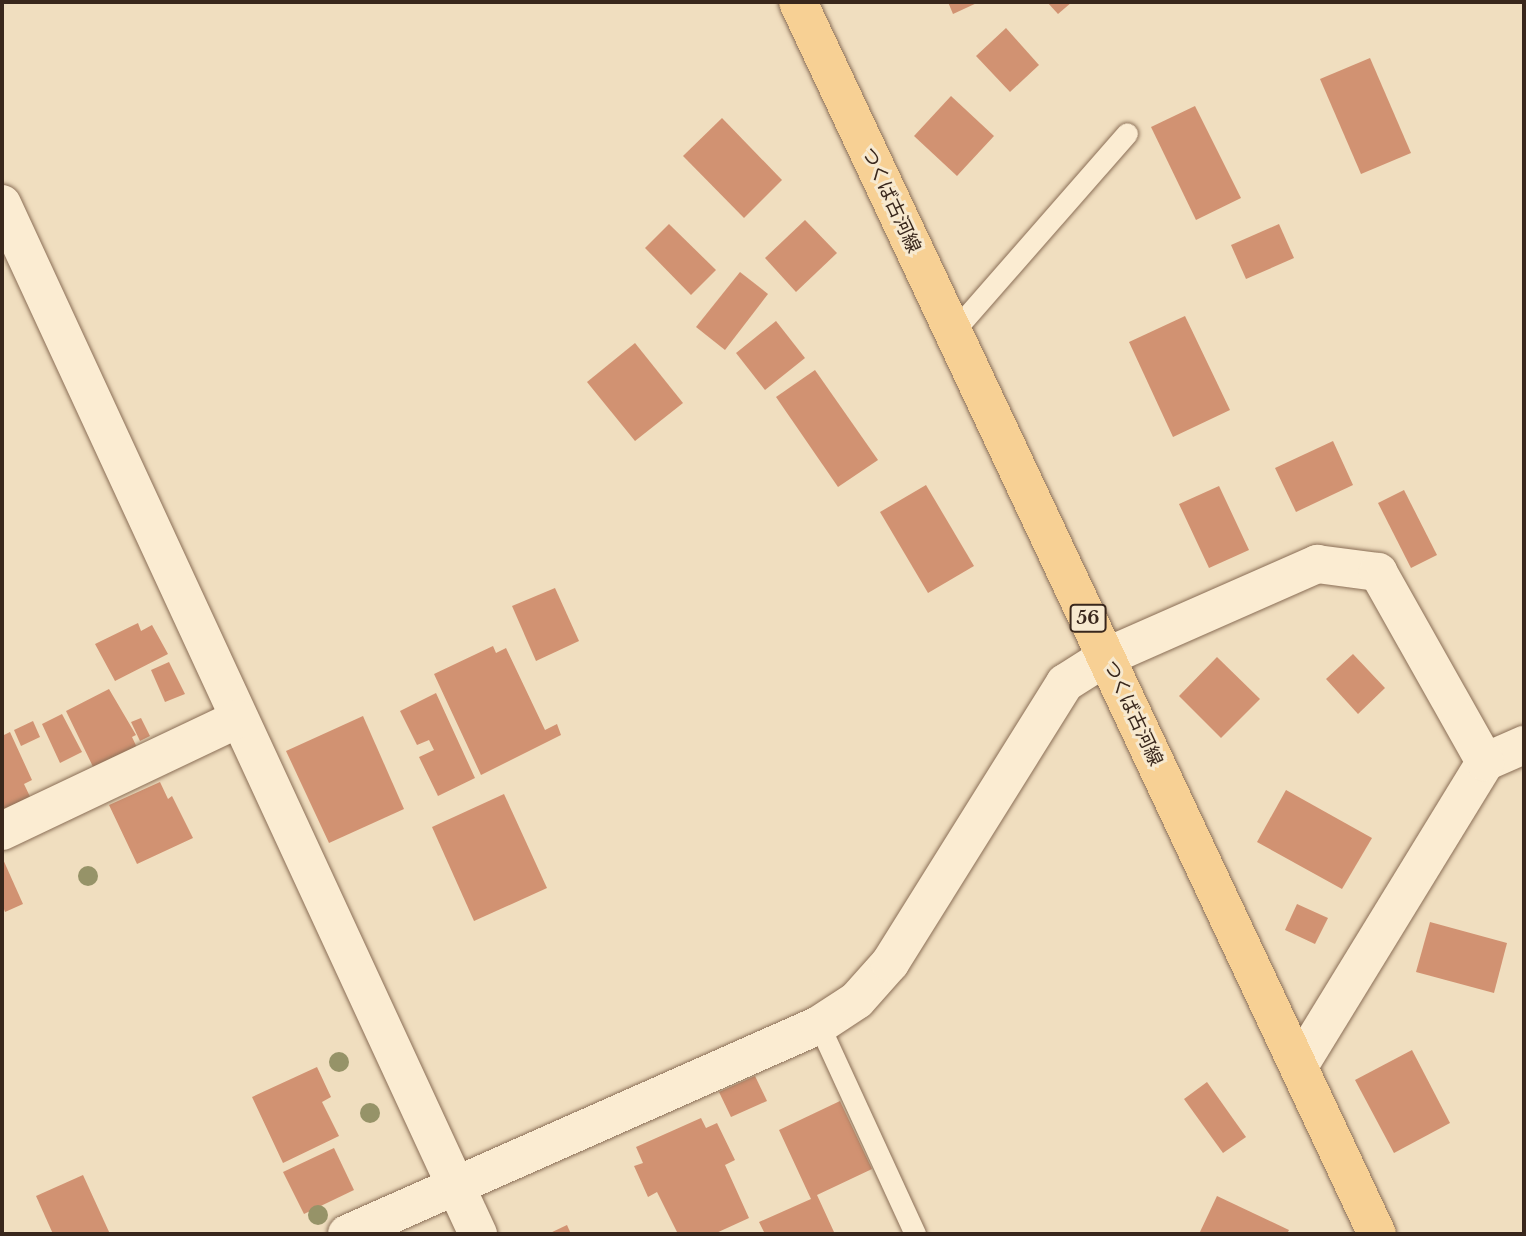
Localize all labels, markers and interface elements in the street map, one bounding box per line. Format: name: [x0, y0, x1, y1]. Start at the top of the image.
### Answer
street label: つくば古河線: [857, 144, 925, 256]
road number: 56: [1069, 604, 1107, 632]
street label: つくば古河線: [1099, 657, 1167, 769]

